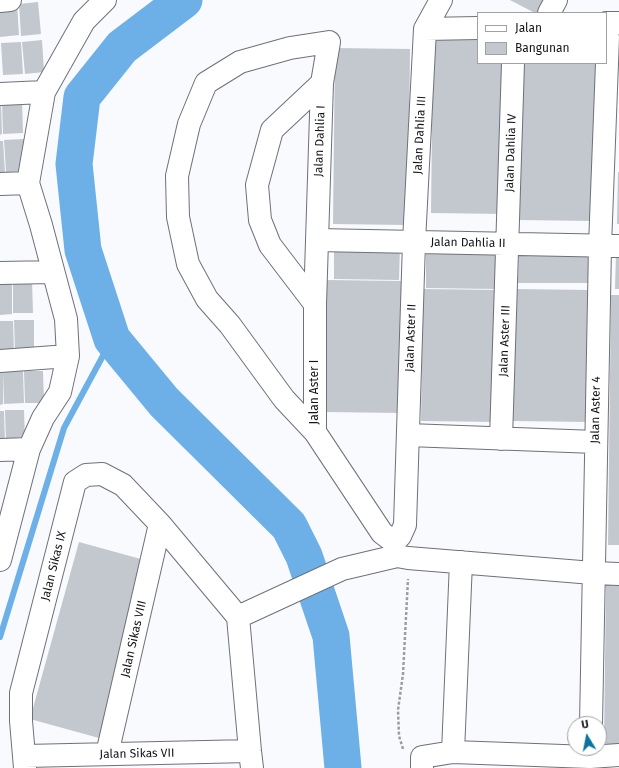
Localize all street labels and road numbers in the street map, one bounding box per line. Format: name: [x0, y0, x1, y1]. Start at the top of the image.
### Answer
street label: Jalan Dahlia III: [411, 95, 429, 175]
street label: Jalan Dahlia I: [312, 105, 328, 177]
street label: Jalan Dahlia IV: [502, 114, 520, 192]
street label: Jalan Dahlia II: [430, 235, 506, 251]
street label: Jalan Aster II: [403, 304, 419, 372]
street label: Jalan Aster III: [497, 305, 513, 377]
street label: Jalan Aster I: [308, 360, 322, 424]
street label: Jalan Aster 4: [588, 376, 604, 444]
street label: Jalan Sikas IX: [38, 530, 70, 602]
street label: Jalan Sikas VIII: [118, 599, 150, 679]
street label: Jalan Sikas VII: [99, 746, 175, 762]

